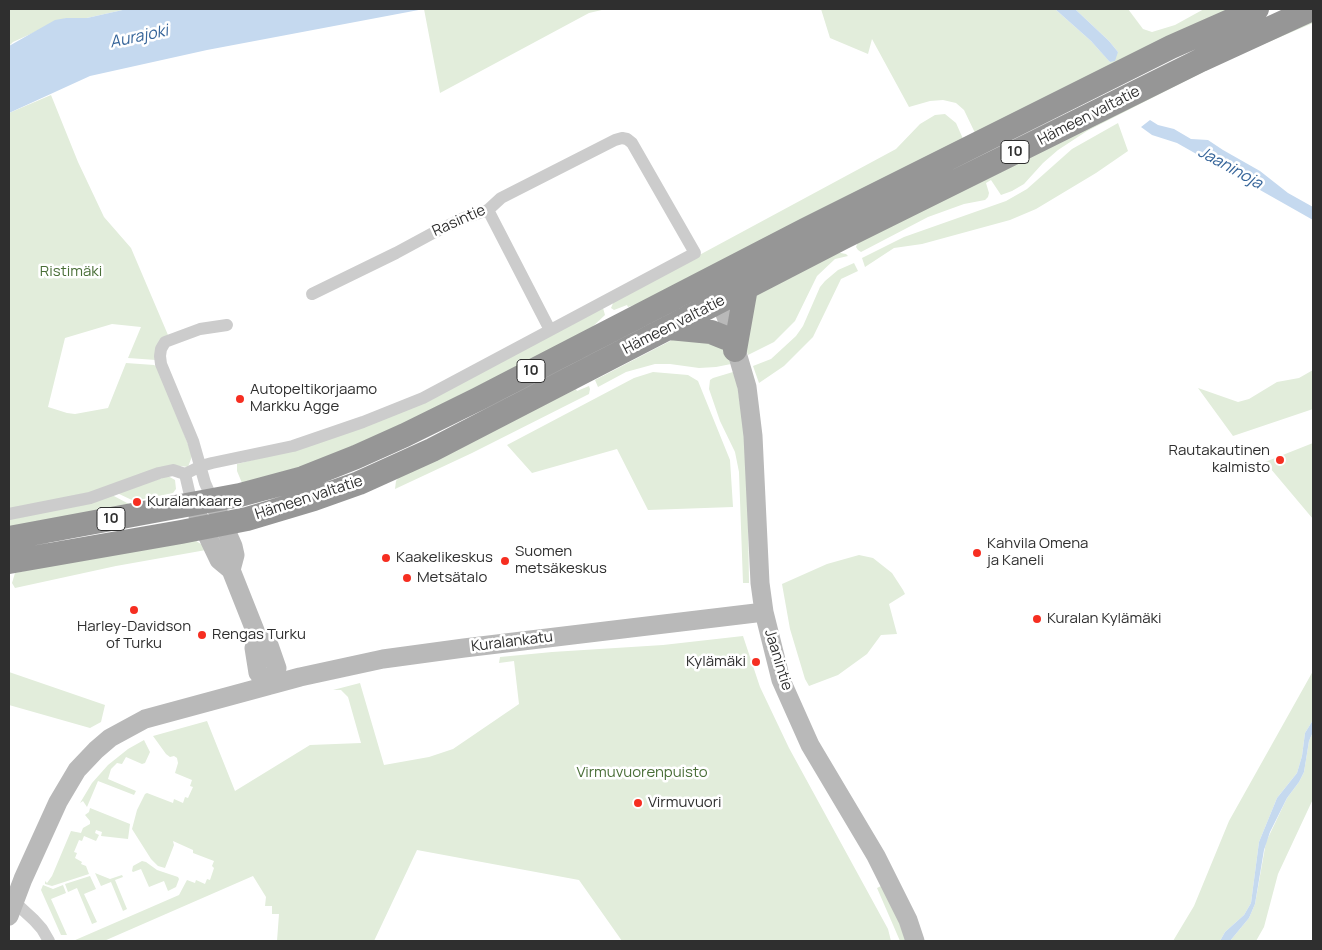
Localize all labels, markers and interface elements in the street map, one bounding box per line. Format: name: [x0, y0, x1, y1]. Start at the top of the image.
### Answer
water label: Aurajoki: [108, 21, 170, 53]
street label: Hämeen valtatie: [1035, 83, 1143, 149]
road number: 10: [1001, 140, 1029, 163]
water label: Jaaninoja: [1195, 143, 1265, 193]
street label: Rasintie: [430, 201, 488, 241]
park label: Ristimäki: [40, 263, 102, 281]
street label: Hämeen valtatie: [620, 292, 728, 358]
road number: 10: [517, 360, 545, 382]
place label: Autopeltikorjaamo Markku Agge: [250, 381, 377, 416]
marker: Autopeltikorjaamo Markku Agge: [234, 393, 246, 405]
place label: Rautakautinen kalmisto: [1168, 442, 1270, 477]
marker: Rautakautinen kalmisto: [1274, 454, 1286, 466]
street label: Hämeen valtatie: [253, 472, 365, 524]
place label: Kuralankaarre: [147, 493, 242, 511]
marker: Kuralankaarre: [131, 496, 143, 508]
road number: 10: [97, 508, 125, 530]
place label: Kahvila Omena ja Kaneli: [987, 535, 1088, 570]
place label: Suomen metsäkeskus: [515, 543, 607, 578]
marker: Kahvila Omena ja Kaneli: [971, 547, 983, 559]
place label: Kaakelikeskus: [396, 549, 493, 567]
marker: Kaakelikeskus: [380, 552, 392, 564]
marker: Suomen metsäkeskus: [499, 555, 511, 567]
place label: Metsätalo: [417, 569, 487, 587]
marker: Metsätalo: [401, 572, 413, 584]
marker: Harley-Davidson of Turku: [128, 604, 140, 616]
place label: Kuralan Kylämäki: [1047, 610, 1161, 628]
marker: Kuralan Kylämäki: [1031, 613, 1043, 625]
place label: Harley-Davidson of Turku: [77, 618, 191, 653]
place label: Rengas Turku: [212, 626, 306, 644]
street label: Jaanintie: [760, 627, 796, 693]
street label: Kuralankatu: [470, 628, 554, 656]
marker: Rengas Turku: [196, 629, 208, 641]
place label: Kylämäki: [686, 653, 746, 671]
marker: Kylämäki: [750, 656, 762, 668]
park label: Virmuvuorenpuisto: [576, 764, 708, 782]
place label: Virmuvuori: [648, 794, 722, 812]
marker: Virmuvuori: [632, 797, 644, 809]

